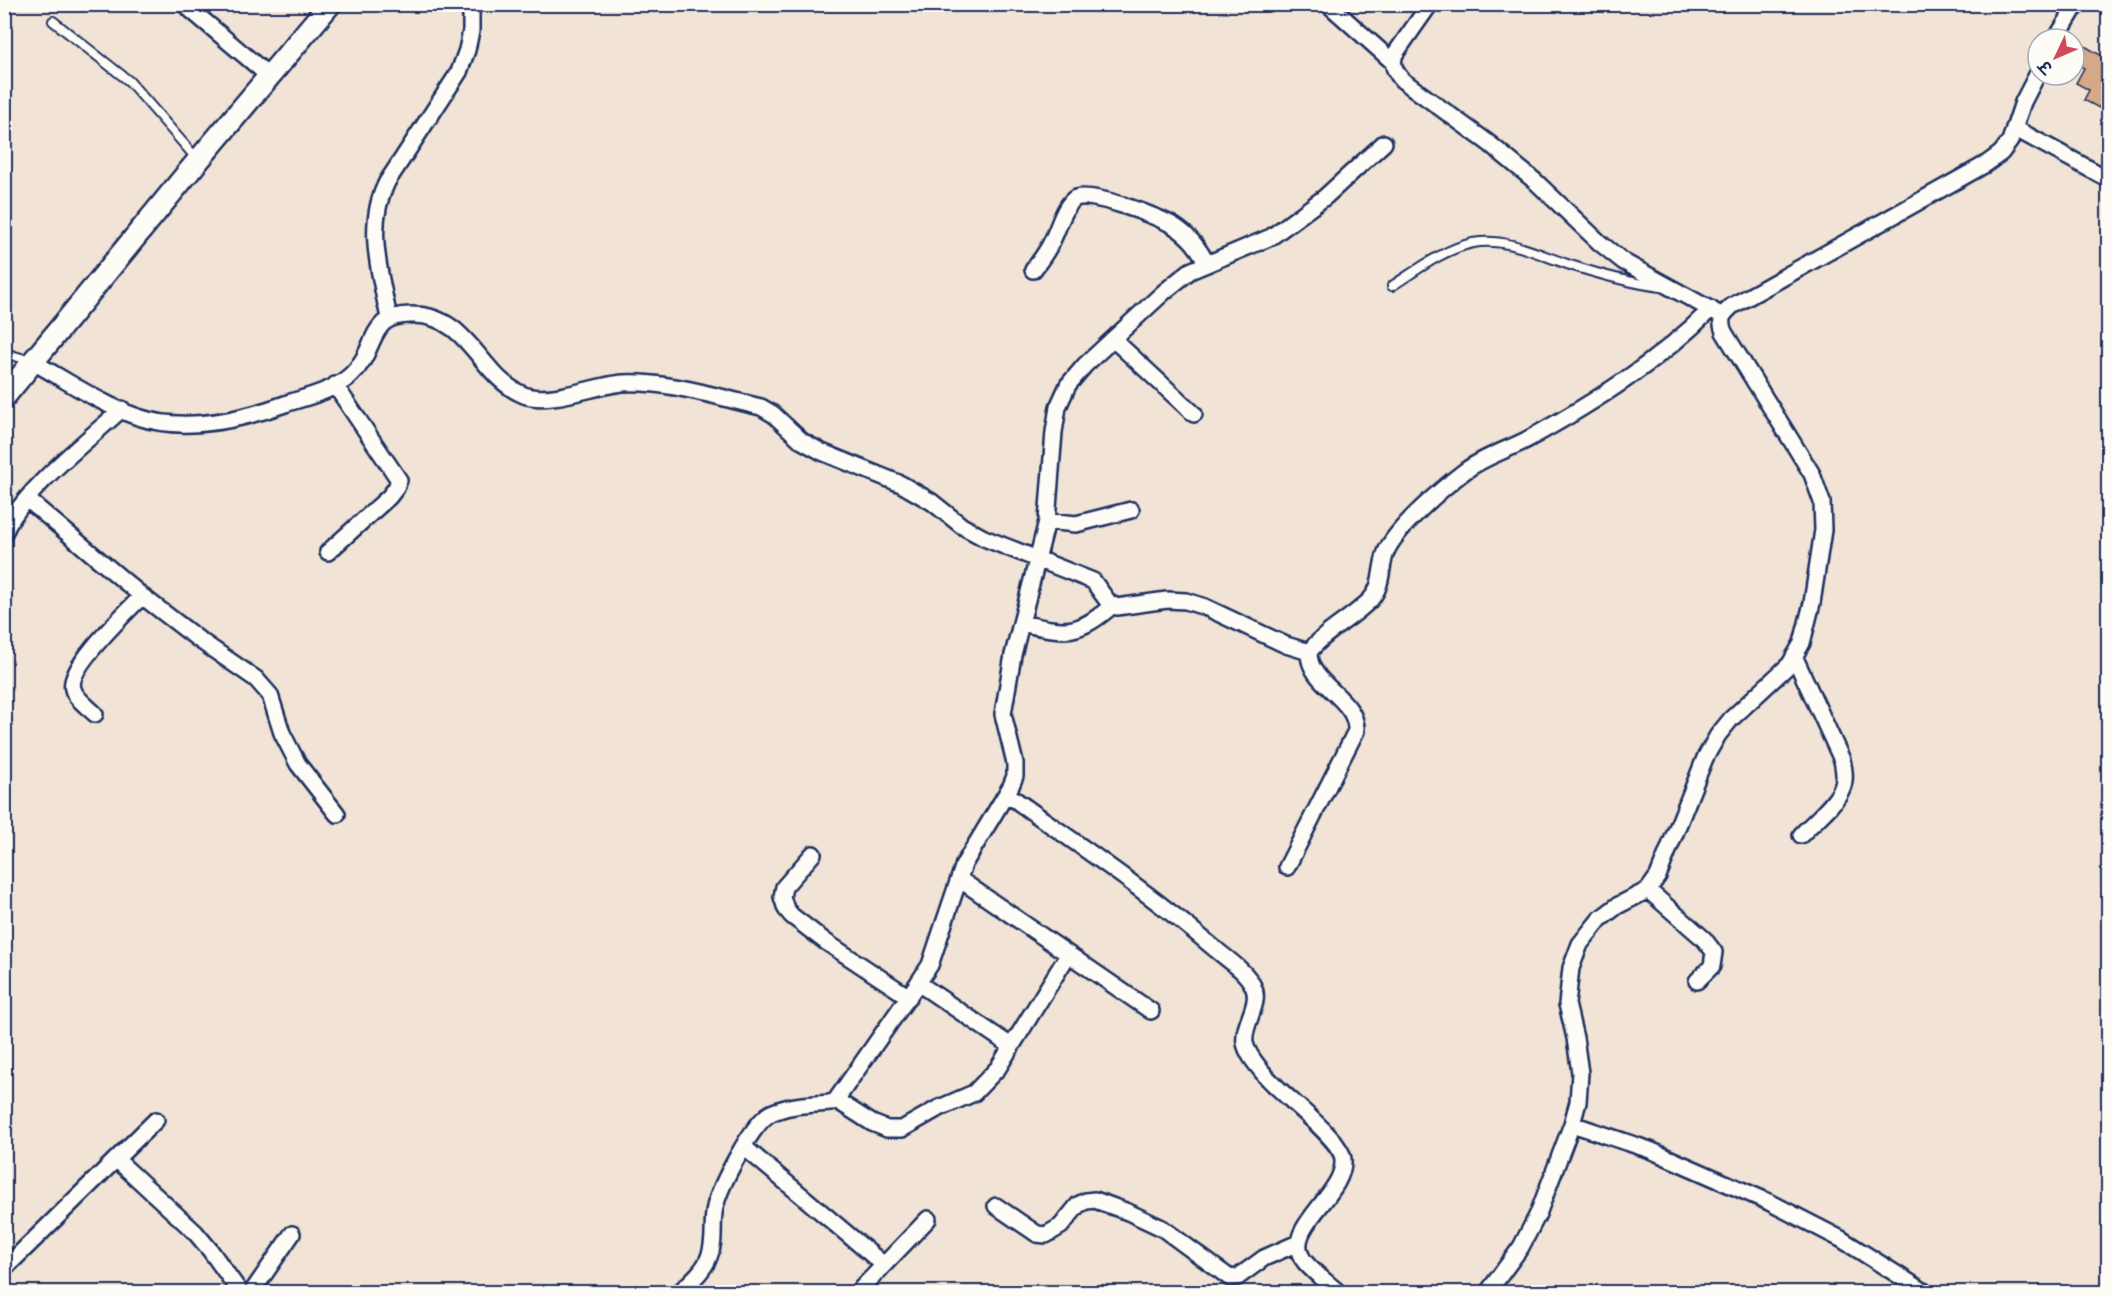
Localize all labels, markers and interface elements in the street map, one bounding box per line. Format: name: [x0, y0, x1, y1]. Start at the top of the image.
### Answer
north arrow: [2026, 27, 2086, 87]
text: उ: [2033, 55, 2058, 80]

